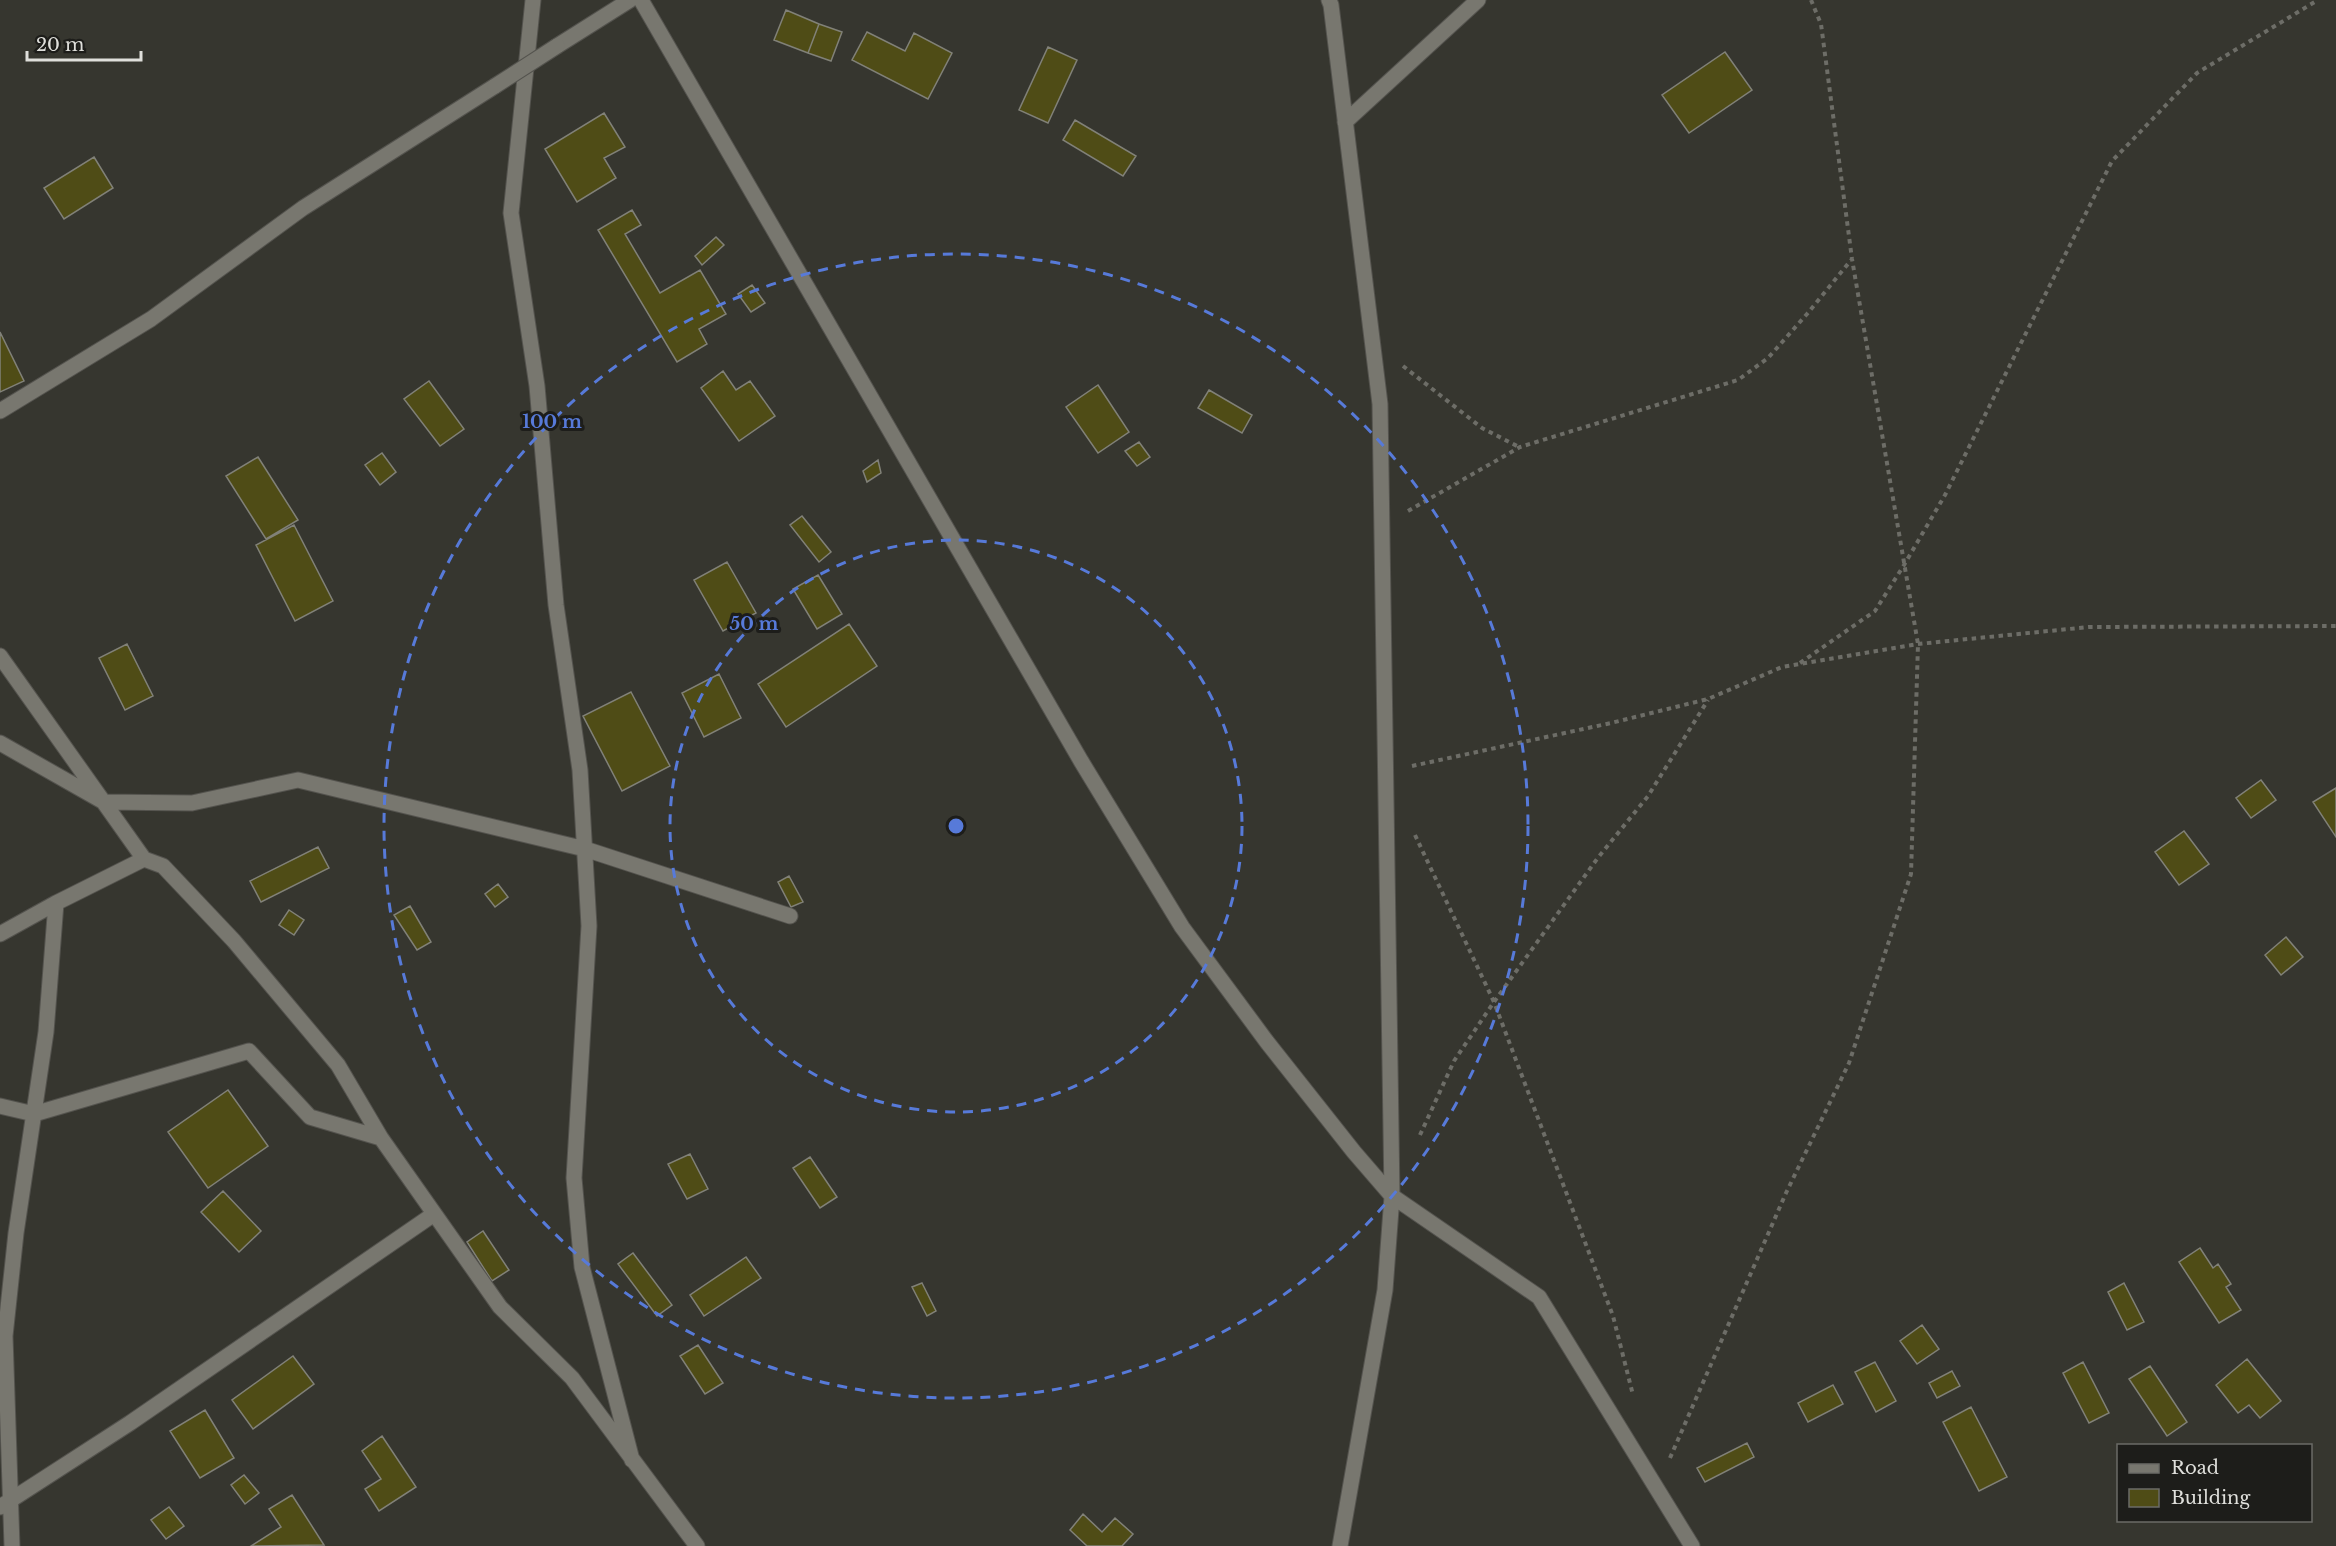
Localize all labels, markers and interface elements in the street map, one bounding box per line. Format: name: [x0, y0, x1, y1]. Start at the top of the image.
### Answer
scale bar: [27, 24, 141, 62]
text: 20 m: [36, 34, 84, 56]
text: 100 m: [522, 411, 582, 433]
text: 50 m: [730, 613, 779, 635]
centre of rings: [946, 816, 966, 836]
legend: [2117, 1444, 2312, 1522]
text: Road: [2171, 1457, 2219, 1479]
text: Building: [2171, 1487, 2250, 1509]

